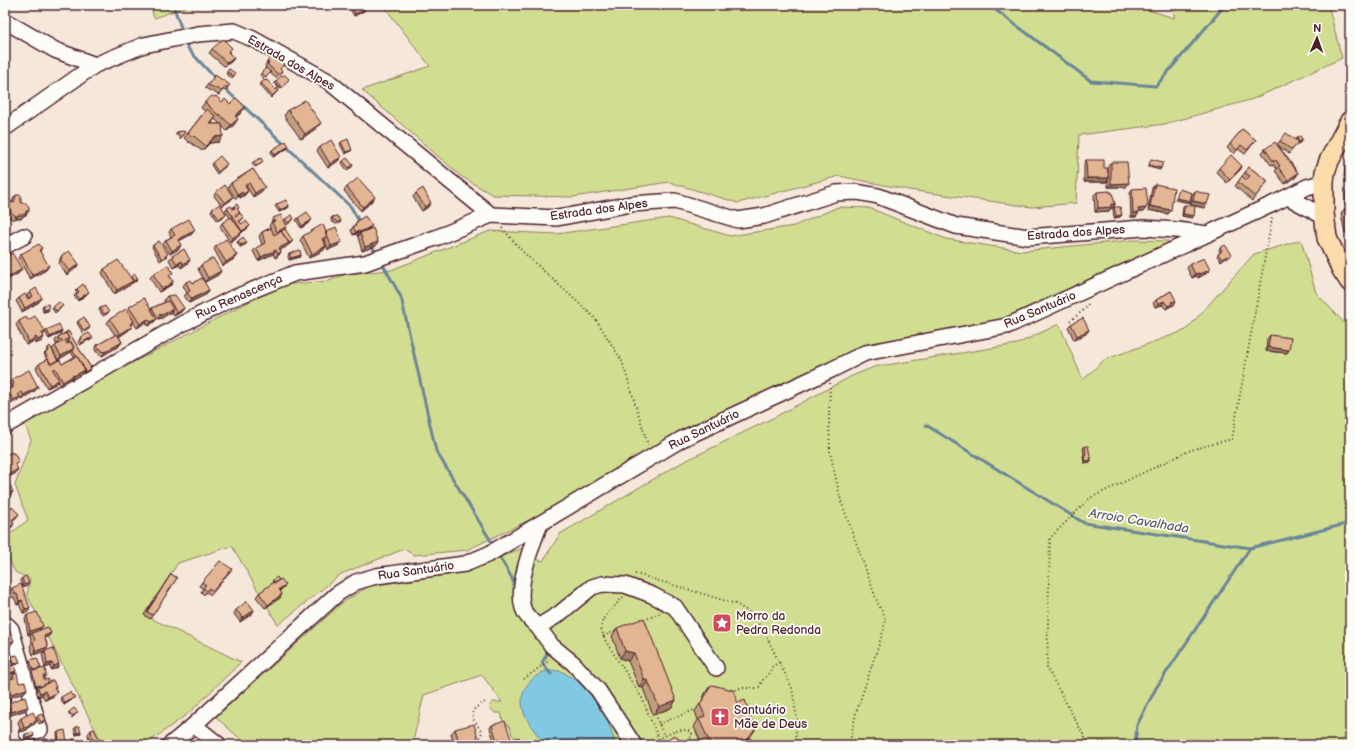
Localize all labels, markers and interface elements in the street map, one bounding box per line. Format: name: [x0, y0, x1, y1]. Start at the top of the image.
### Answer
north arrow: [1297, 18, 1337, 58]
text: N: [1313, 22, 1322, 35]
street label: Estrada dos Alpes: [245, 32, 337, 94]
street label: Estrada dos Alpes: [549, 196, 649, 224]
street label: Estrada dos Alpes: [1026, 222, 1126, 244]
street label: Rua Renascença: [193, 271, 285, 323]
street label: Rua Santuário: [1002, 288, 1078, 332]
street label: Rua Santuário: [666, 406, 742, 454]
water label: Arroio Cavalhada: [1087, 505, 1190, 537]
street label: Rua Santuário: [377, 558, 455, 584]
place label: Morro da Pedra Redonda: [736, 609, 821, 638]
place icon: Morro da Pedra Redonda: [711, 612, 733, 634]
place label: Santuário Mãe de Deus: [734, 703, 807, 732]
church icon: Santuário Mãe de Deus: [709, 706, 731, 728]

